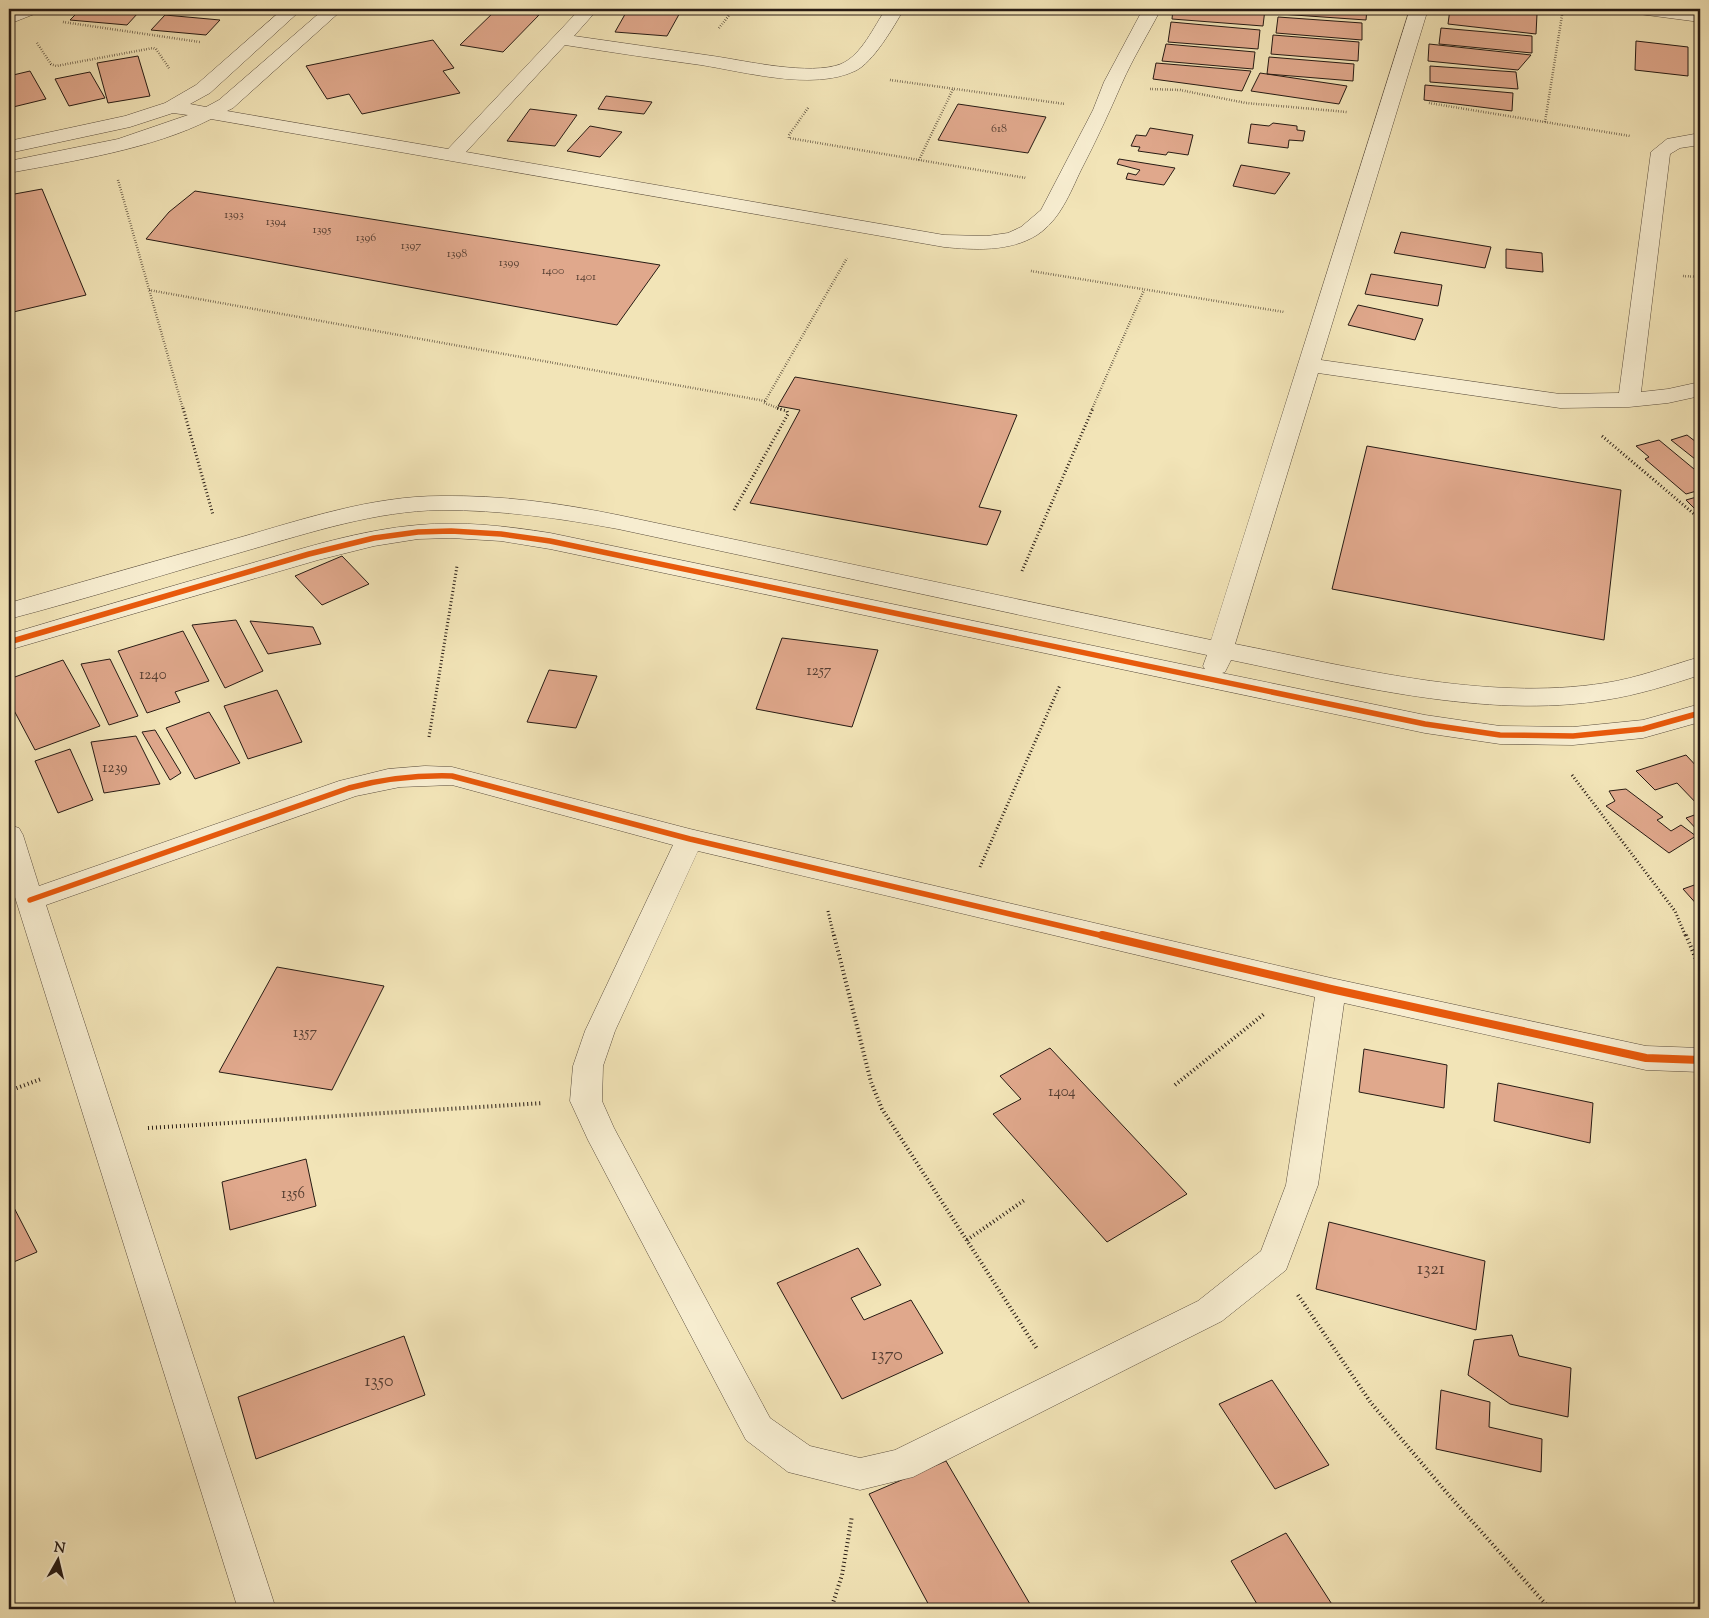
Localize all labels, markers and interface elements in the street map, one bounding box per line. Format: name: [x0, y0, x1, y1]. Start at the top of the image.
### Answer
house number: 618: [991, 120, 1007, 138]
house number: 1393: [224, 206, 244, 224]
house number: 1394: [266, 213, 286, 231]
house number: 1395: [313, 221, 331, 239]
house number: 1396: [356, 229, 376, 247]
house number: 1397: [401, 237, 421, 255]
house number: 1398: [447, 245, 467, 263]
house number: 1399: [499, 254, 519, 272]
house number: 1400: [542, 262, 564, 280]
house number: 1401: [576, 268, 596, 286]
house number: 1257: [807, 661, 832, 682]
house number: 1240: [139, 665, 167, 686]
house number: 1239: [102, 758, 128, 779]
house number: 1357: [293, 1023, 317, 1044]
house number: 1404: [1048, 1082, 1076, 1103]
house number: 1356: [281, 1184, 305, 1205]
house number: 1321: [1417, 1257, 1445, 1283]
house number: 1370: [871, 1343, 903, 1369]
house number: 1350: [364, 1369, 394, 1395]
north arrow: [32, 1536, 82, 1586]
text: N: [53, 1538, 66, 1560]

